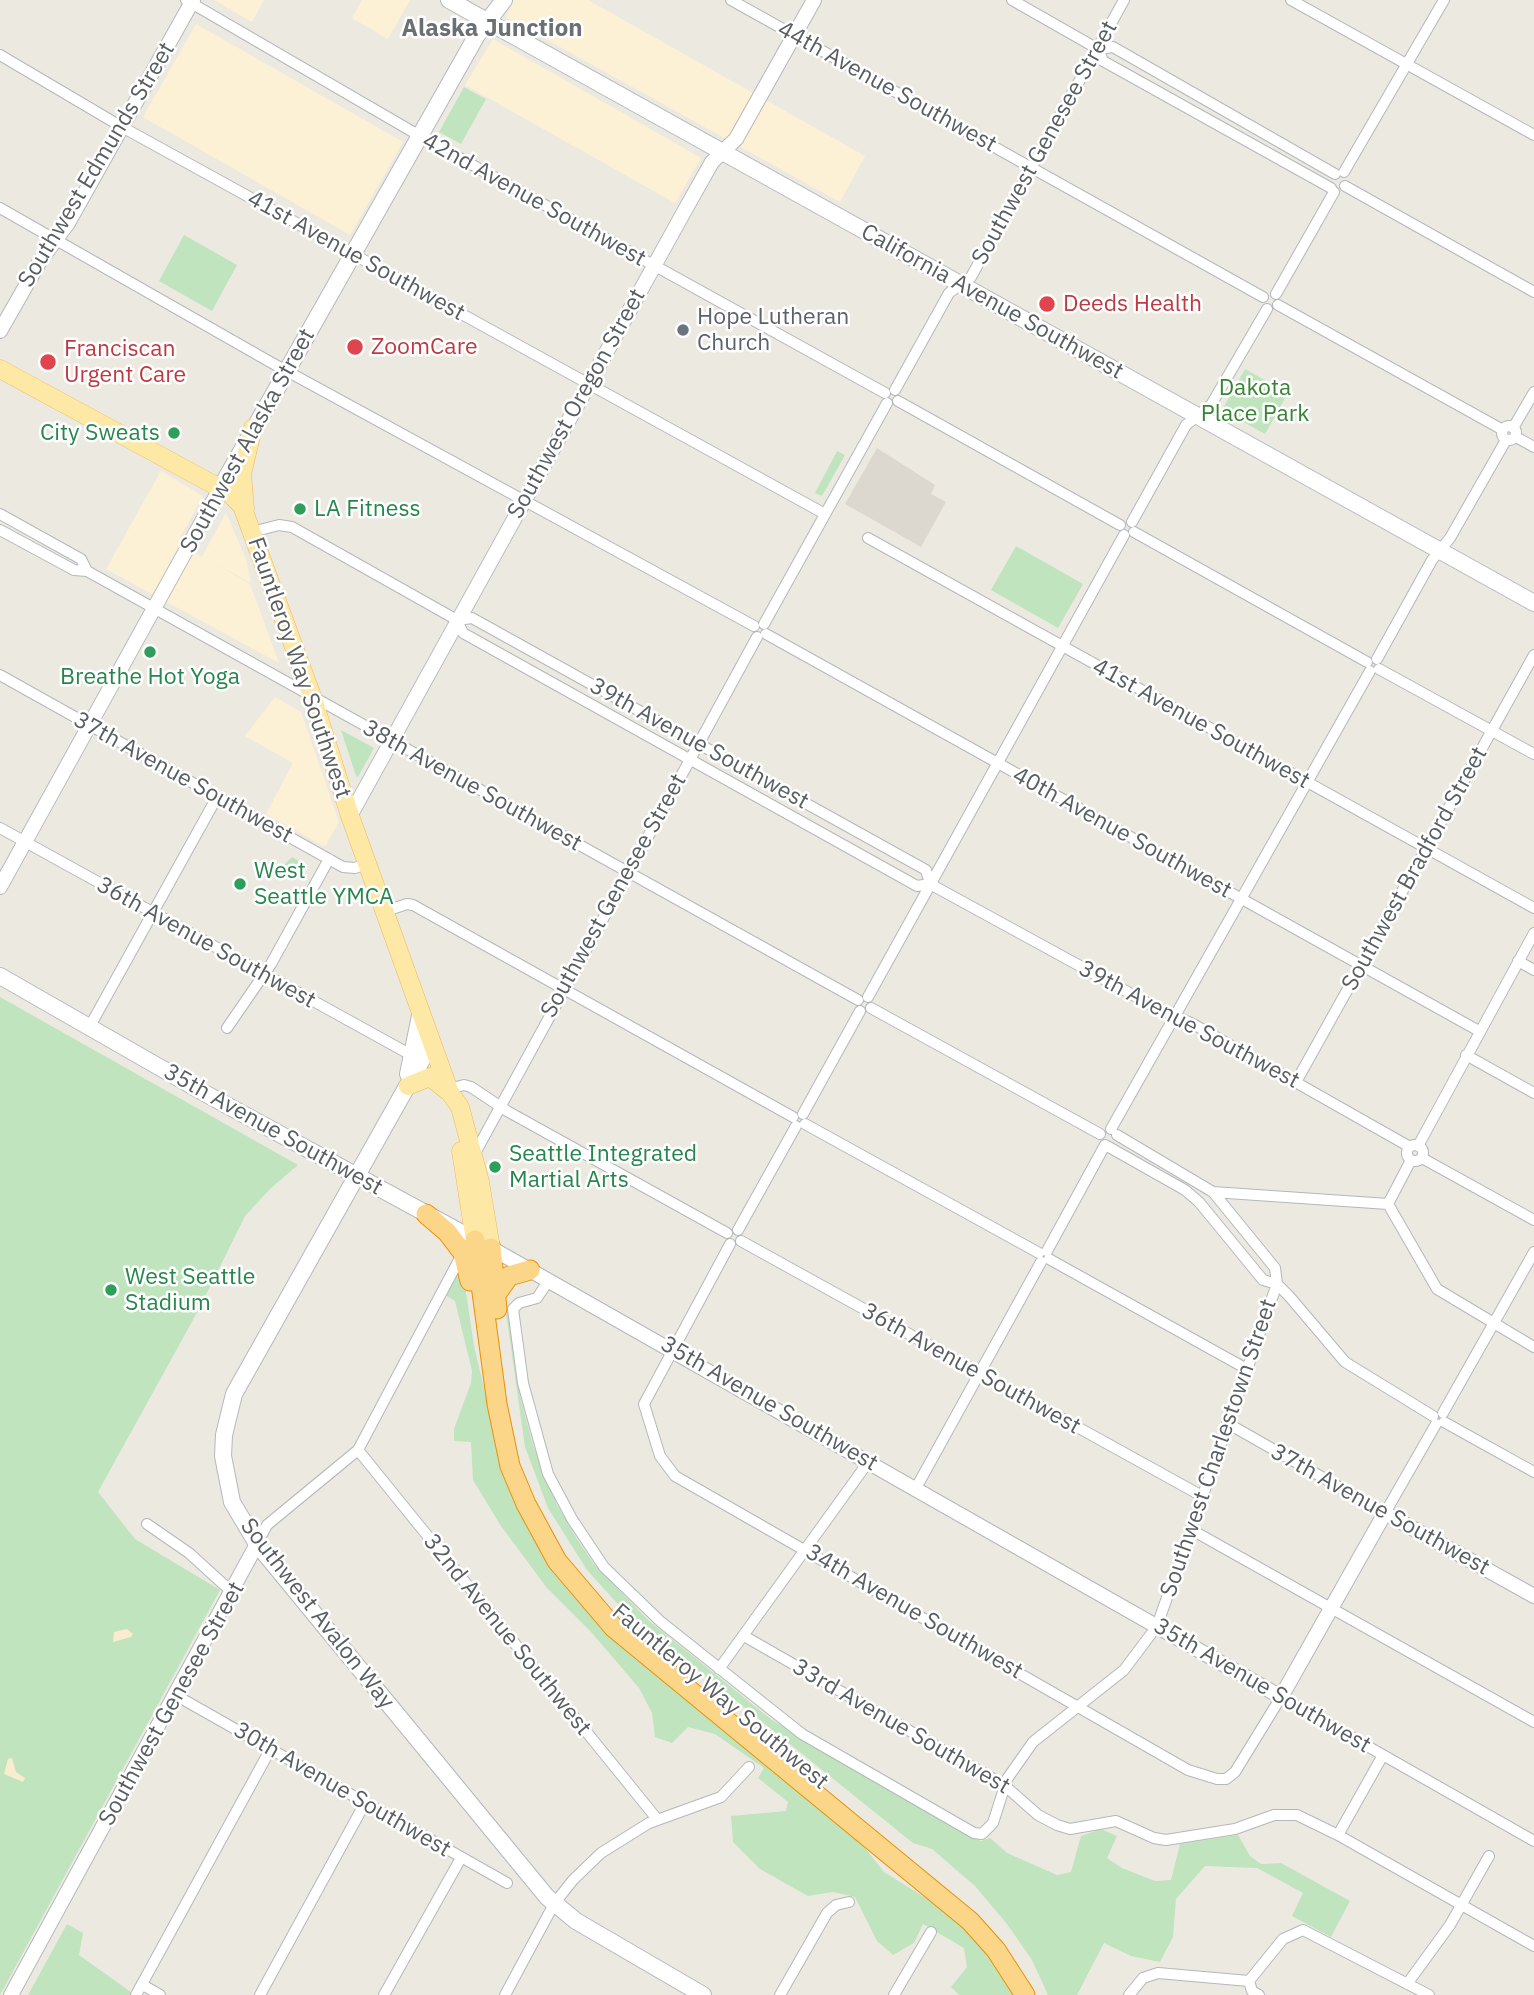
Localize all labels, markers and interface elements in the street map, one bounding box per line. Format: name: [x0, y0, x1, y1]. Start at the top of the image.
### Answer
district label: Alaska Junction: [402, 15, 582, 43]
street label: 44th Avenue Southwest: [773, 15, 1001, 159]
street label: Southwest Genesee Street: [966, 16, 1124, 270]
street label: Southwest Edmunds Street: [13, 38, 181, 292]
street label: 42nd Avenue Southwest: [417, 127, 651, 273]
street label: 41st Avenue Southwest: [243, 185, 469, 327]
street label: California Avenue Southwest: [856, 218, 1128, 386]
street label: Southwest Oregon Street: [502, 284, 652, 524]
place label: Deeds Health: [1063, 290, 1202, 318]
marker: Deeds Health: [1037, 294, 1057, 314]
place label: Hope Lutheran Church: [697, 303, 849, 357]
marker: Hope Lutheran Church: [675, 322, 691, 338]
street label: Southwest Alaska Street: [175, 324, 321, 558]
place label: ZoomCare: [371, 333, 478, 361]
place label: Franciscan Urgent Care: [64, 335, 186, 389]
marker: ZoomCare: [345, 337, 365, 357]
marker: Franciscan Urgent Care: [38, 352, 58, 372]
park label: Dakota Place Park: [1201, 374, 1309, 428]
place label: City Sweats: [40, 419, 160, 447]
marker: City Sweats: [166, 425, 182, 441]
place label: LA Fitness: [314, 495, 421, 523]
marker: LA Fitness: [292, 501, 308, 517]
street label: Fauntleroy Way Southwest: [241, 534, 357, 802]
marker: Breathe Hot Yoga: [142, 644, 158, 660]
street label: 41st Avenue Southwest: [1088, 653, 1314, 795]
place label: Breathe Hot Yoga: [60, 663, 240, 691]
street label: 39th Avenue Southwest: [585, 672, 813, 816]
street label: 37th Avenue Southwest: [69, 706, 297, 850]
street label: 38th Avenue Southwest: [358, 714, 586, 858]
street label: Southwest Bradford Street: [1336, 742, 1494, 996]
street label: 40th Avenue Southwest: [1008, 761, 1236, 905]
street label: Southwest Genesee Street: [535, 769, 693, 1023]
place label: West Seattle YMCA: [254, 857, 394, 911]
street label: 36th Avenue Southwest: [92, 871, 320, 1015]
marker: West Seattle YMCA: [232, 876, 248, 892]
street label: 39th Avenue Southwest: [1074, 955, 1304, 1095]
street label: 35th Avenue Southwest: [159, 1058, 387, 1202]
place label: Seattle Integrated Martial Arts: [509, 1140, 697, 1194]
marker: Seattle Integrated Martial Arts: [487, 1159, 503, 1175]
place label: West Seattle Stadium: [125, 1263, 255, 1317]
marker: West Seattle Stadium: [103, 1282, 119, 1298]
street label: Southwest Charlestown Street: [1155, 1296, 1283, 1600]
street label: 36th Avenue Southwest: [857, 1297, 1085, 1441]
street label: 35th Avenue Southwest: [656, 1331, 882, 1477]
street label: 37th Avenue Southwest: [1266, 1438, 1494, 1582]
street label: Southwest Avalon Way: [234, 1513, 400, 1715]
street label: 32nd Avenue Southwest: [417, 1529, 597, 1741]
street label: 34th Avenue Southwest: [801, 1539, 1027, 1685]
street label: Southwest Genesee Street: [93, 1577, 251, 1831]
street label: Fauntleroy Way Southwest: [606, 1598, 834, 1796]
street label: 35th Avenue Southwest: [1149, 1613, 1375, 1759]
street label: 33rd Avenue Southwest: [787, 1653, 1015, 1801]
street label: 30th Avenue Southwest: [229, 1717, 455, 1863]

